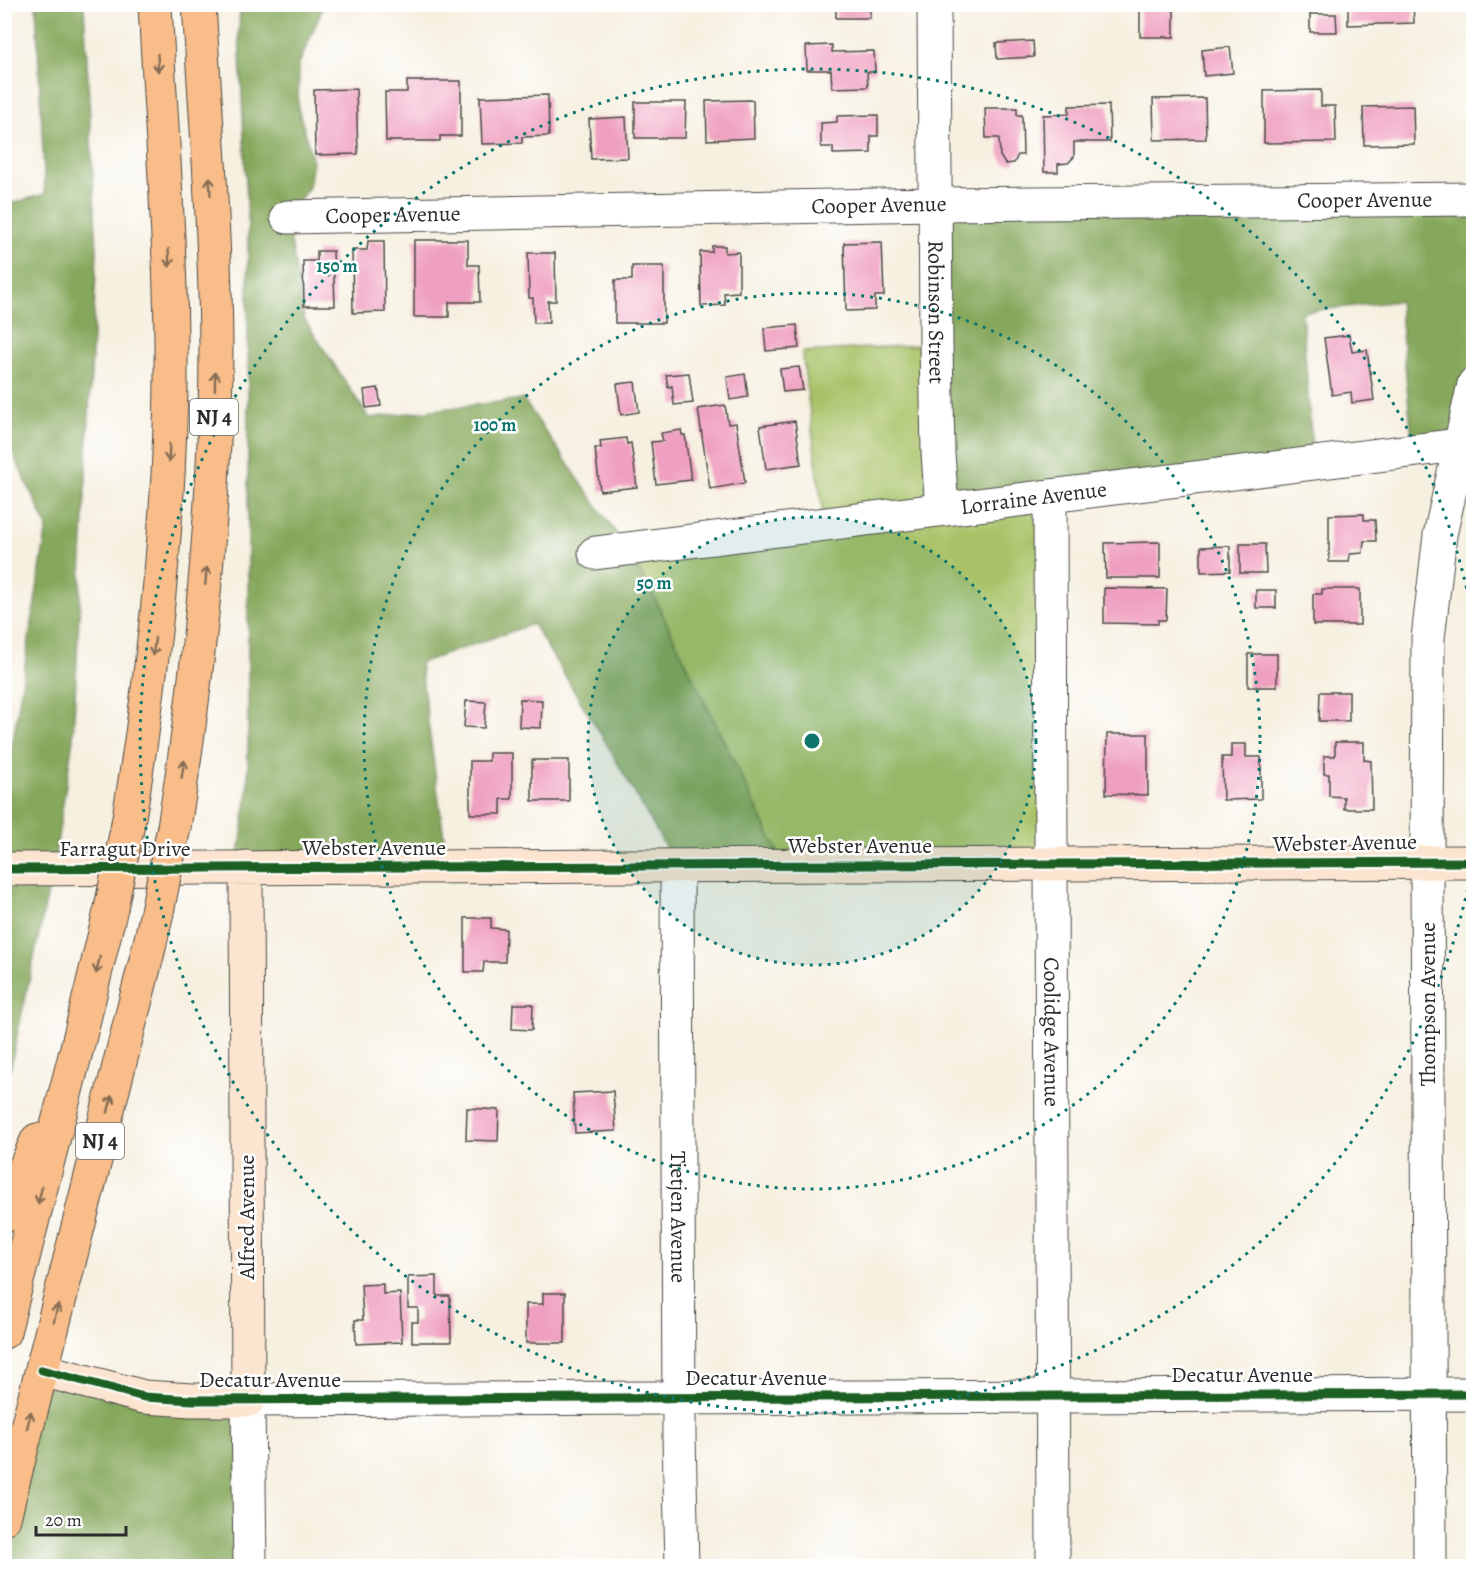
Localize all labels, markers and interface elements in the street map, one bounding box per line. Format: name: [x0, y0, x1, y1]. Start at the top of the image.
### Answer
one-way arrow: [152, 52, 163, 72]
one-way arrow: [204, 177, 215, 197]
street label: Cooper Avenue: [1297, 184, 1433, 216]
street label: Cooper Avenue: [811, 189, 947, 221]
street label: Cooper Avenue: [325, 199, 461, 231]
street label: Robinson Street: [920, 240, 952, 384]
one-way arrow: [163, 247, 174, 267]
text: 150 m: [316, 254, 358, 278]
one-way arrow: [209, 371, 221, 391]
road number: NJ 4: [190, 399, 238, 435]
text: 100 m: [474, 413, 516, 437]
one-way arrow: [164, 442, 175, 462]
street label: Lorraine Avenue: [959, 474, 1108, 522]
one-way arrow: [201, 566, 212, 586]
text: 50 m: [637, 571, 671, 595]
one-way arrow: [148, 636, 159, 656]
centre of rings: [802, 731, 822, 751]
one-way arrow: [178, 760, 189, 780]
street label: Webster Avenue: [1272, 827, 1417, 859]
street label: Webster Avenue: [787, 831, 932, 861]
street label: Webster Avenue: [301, 833, 446, 863]
street label: Farragut Drive: [59, 834, 191, 864]
street label: Thompson Avenue: [1413, 922, 1443, 1086]
one-way arrow: [91, 955, 103, 974]
street label: Coolidge Avenue: [1036, 957, 1067, 1107]
one-way arrow: [104, 1095, 116, 1114]
road number: NJ 4: [76, 1123, 124, 1159]
street label: Tietjen Avenue: [663, 1151, 693, 1283]
street label: Alfred Avenue: [232, 1155, 262, 1280]
one-way arrow: [33, 1185, 45, 1204]
one-way arrow: [51, 1304, 63, 1323]
street label: Decatur Avenue: [1171, 1360, 1313, 1390]
street label: Decatur Avenue: [685, 1363, 827, 1393]
street label: Decatur Avenue: [199, 1365, 341, 1395]
one-way arrow: [24, 1411, 35, 1430]
scale bar: [36, 1499, 126, 1537]
text: 20 m: [45, 1508, 82, 1532]

